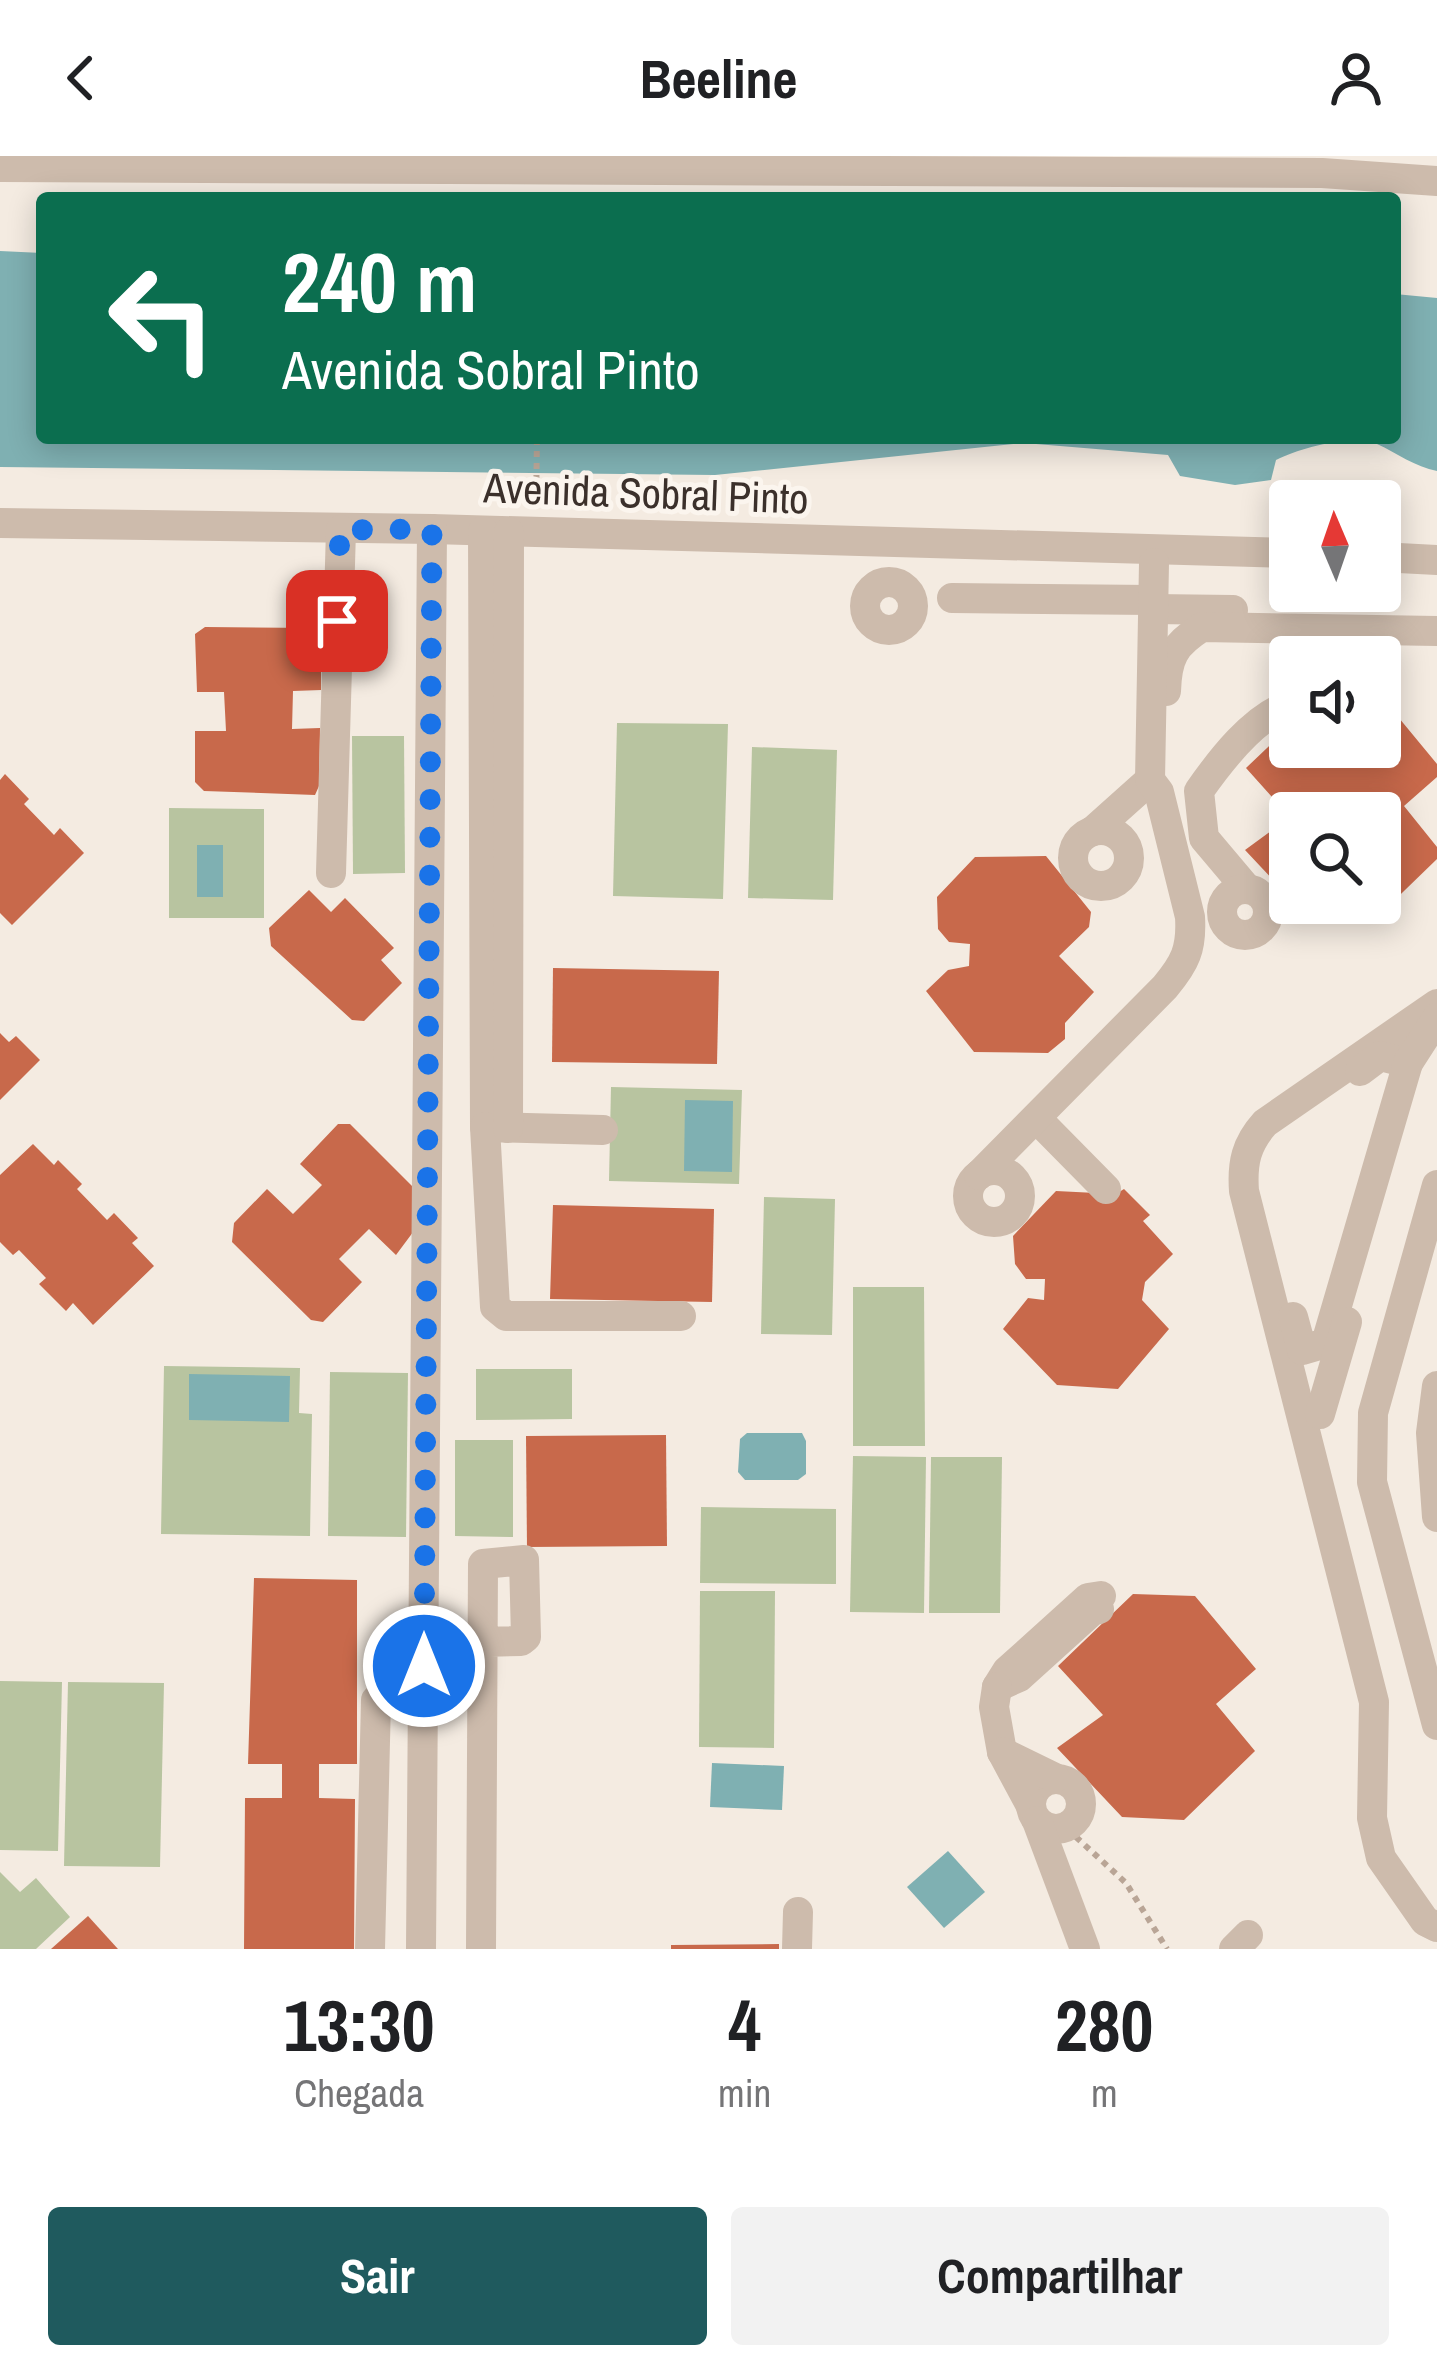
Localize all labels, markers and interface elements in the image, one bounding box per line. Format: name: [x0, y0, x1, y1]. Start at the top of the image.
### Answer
text: Beeline: [640, 42, 797, 115]
icon: back: [48, 45, 114, 111]
icon: person: [1323, 45, 1389, 111]
text: 240 m: [282, 225, 477, 338]
icon: left: [84, 240, 240, 396]
text: Avenida Sobral Pinto: [282, 333, 700, 406]
street label: Avenida Sobral Pinto: [482, 459, 809, 527]
north arrow: [1269, 480, 1401, 612]
map controls: [1269, 480, 1401, 924]
pin: [286, 570, 388, 672]
icon: arrive: [304, 588, 370, 654]
button: sound: [1269, 636, 1401, 768]
button: search: [1269, 792, 1401, 924]
position arrow: [361, 1603, 487, 1729]
text: 13:30: [284, 1976, 435, 2073]
text: 4: [728, 1976, 761, 2073]
text: 280: [1055, 1976, 1153, 2073]
text: Chegada: [294, 2067, 424, 2119]
text: min: [718, 2067, 771, 2119]
text: m: [1091, 2067, 1118, 2119]
button: Sair: [48, 2207, 707, 2345]
button: Compartilhar: [731, 2207, 1389, 2345]

